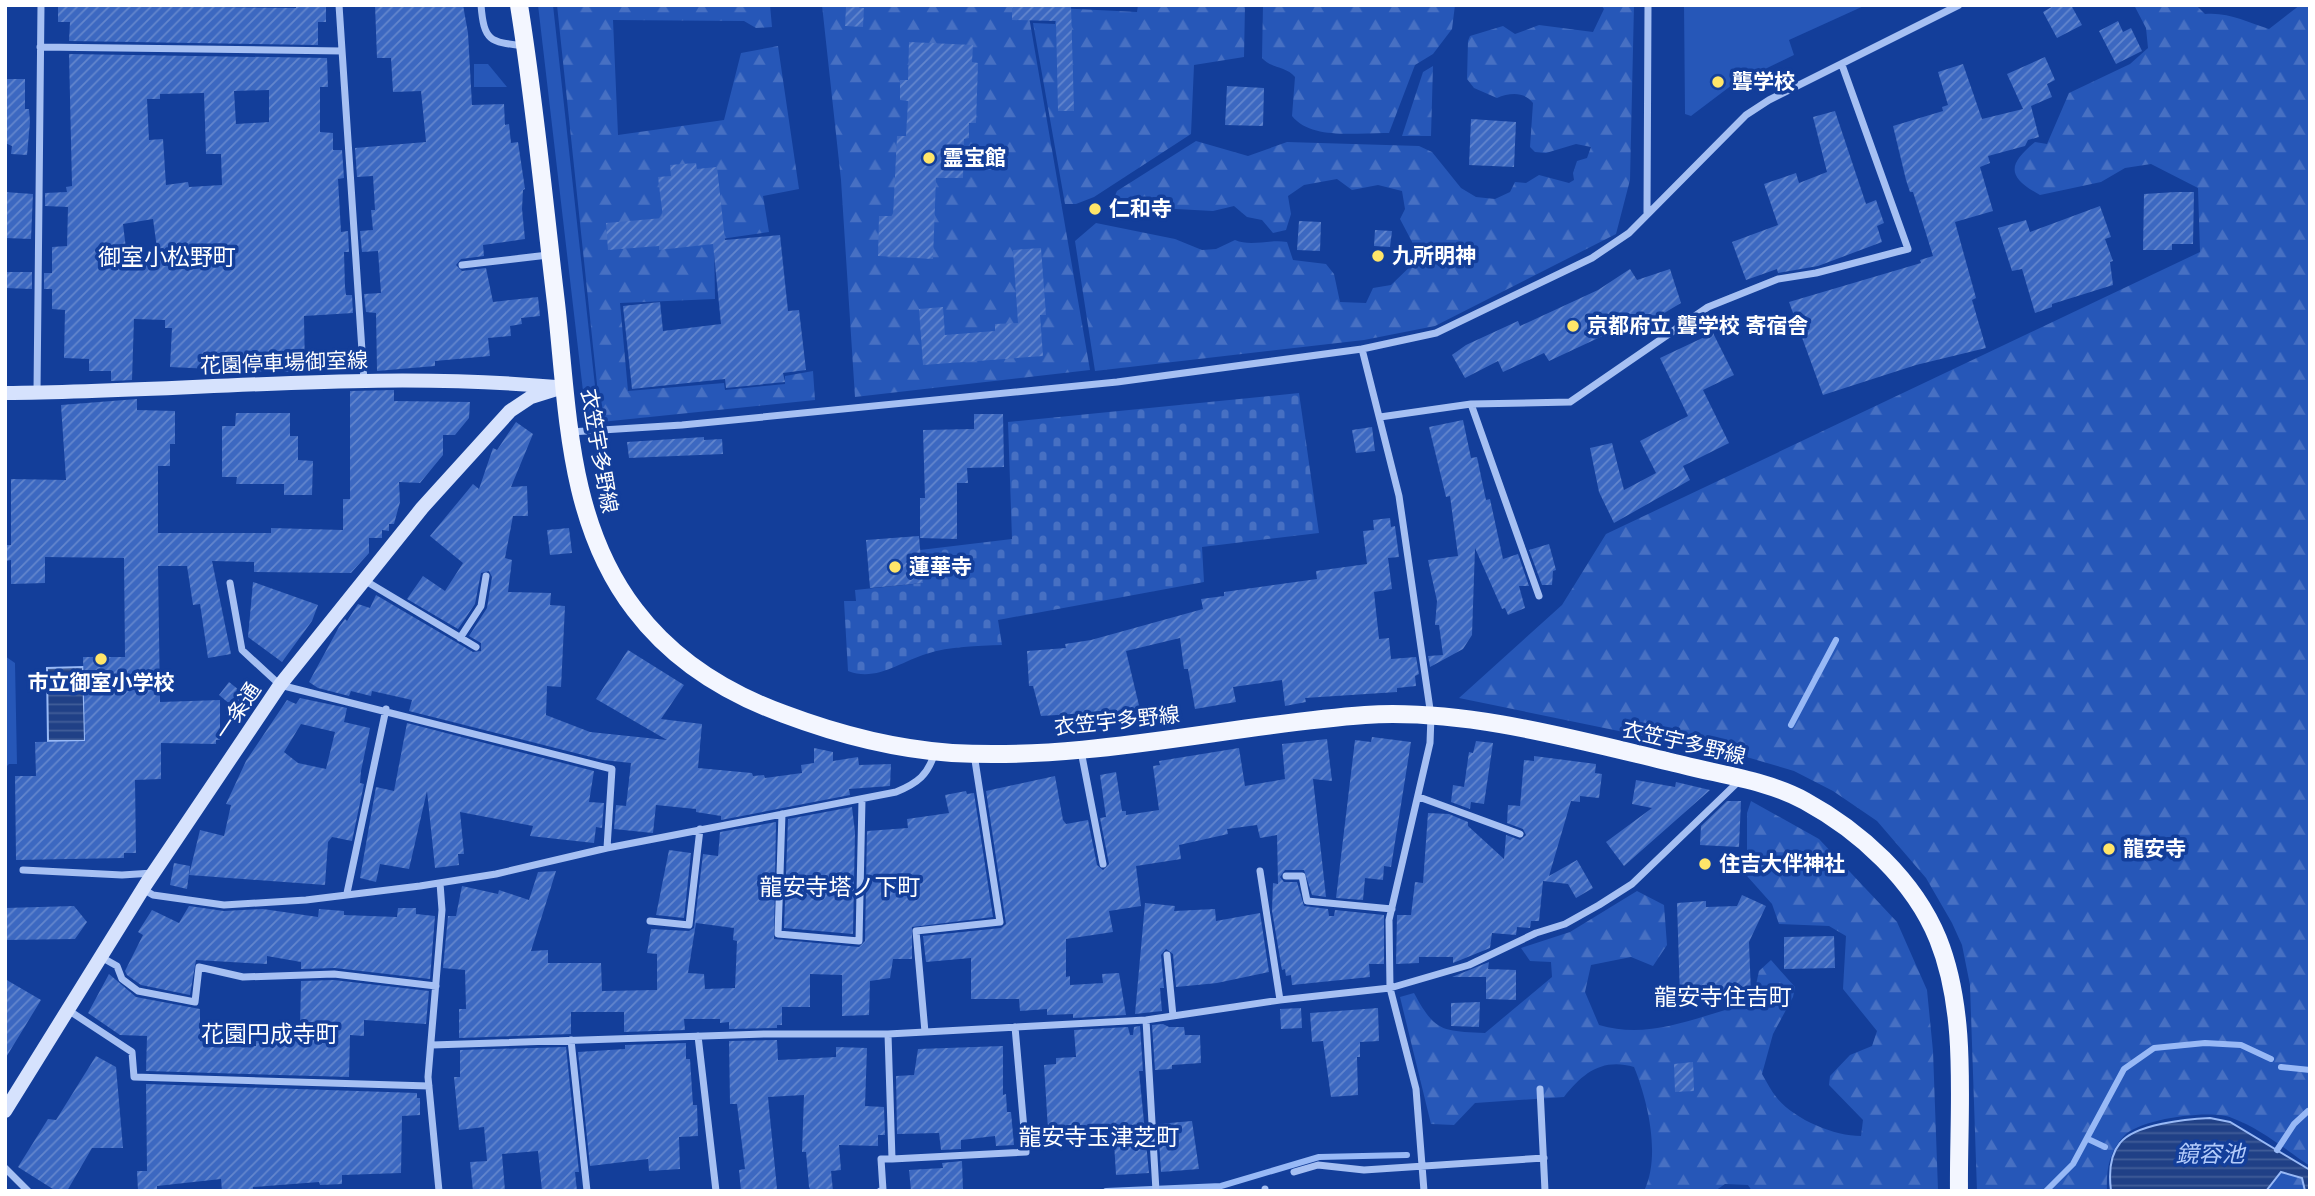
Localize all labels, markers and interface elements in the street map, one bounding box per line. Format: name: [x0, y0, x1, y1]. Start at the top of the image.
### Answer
place label: 聾学校: [1732, 68, 1795, 96]
marker: 聾学校: [1710, 74, 1726, 90]
place label: 霊宝館: [943, 144, 1006, 172]
marker: 霊宝館: [921, 150, 937, 166]
place label: 仁和寺: [1109, 195, 1172, 223]
marker: 仁和寺: [1087, 201, 1103, 217]
district label: 御室小松野町: [98, 242, 236, 273]
place label: 九所明神: [1392, 242, 1476, 270]
marker: 九所明神: [1370, 248, 1386, 264]
place label: 京都府立 聾学校 寄宿舎: [1587, 312, 1808, 340]
marker: 京都府立 聾学校 寄宿舎: [1565, 318, 1581, 334]
street label: 花園停車場御室線: [200, 346, 368, 380]
street label: 衣笠宇多野線: [574, 387, 624, 515]
place label: 蓮華寺: [909, 553, 972, 581]
marker: 蓮華寺: [887, 559, 903, 575]
marker: 市立御室小学校: [93, 651, 109, 667]
place label: 市立御室小学校: [28, 669, 175, 697]
street label: 一条通: [209, 677, 267, 745]
street label: 衣笠宇多野線: [1053, 700, 1181, 742]
street label: 衣笠宇多野線: [1619, 715, 1749, 771]
place label: 龍安寺: [2123, 835, 2186, 863]
marker: 龍安寺: [2101, 841, 2117, 857]
place label: 住吉大伴神社: [1719, 850, 1845, 878]
marker: 住吉大伴神社: [1697, 856, 1713, 872]
district label: 龍安寺塔ノ下町: [760, 872, 921, 903]
district label: 龍安寺住吉町: [1654, 982, 1792, 1013]
district label: 花園円成寺町: [201, 1019, 339, 1050]
district label: 龍安寺玉津芝町: [1019, 1122, 1180, 1153]
water label: 鏡容池: [2176, 1139, 2247, 1170]

